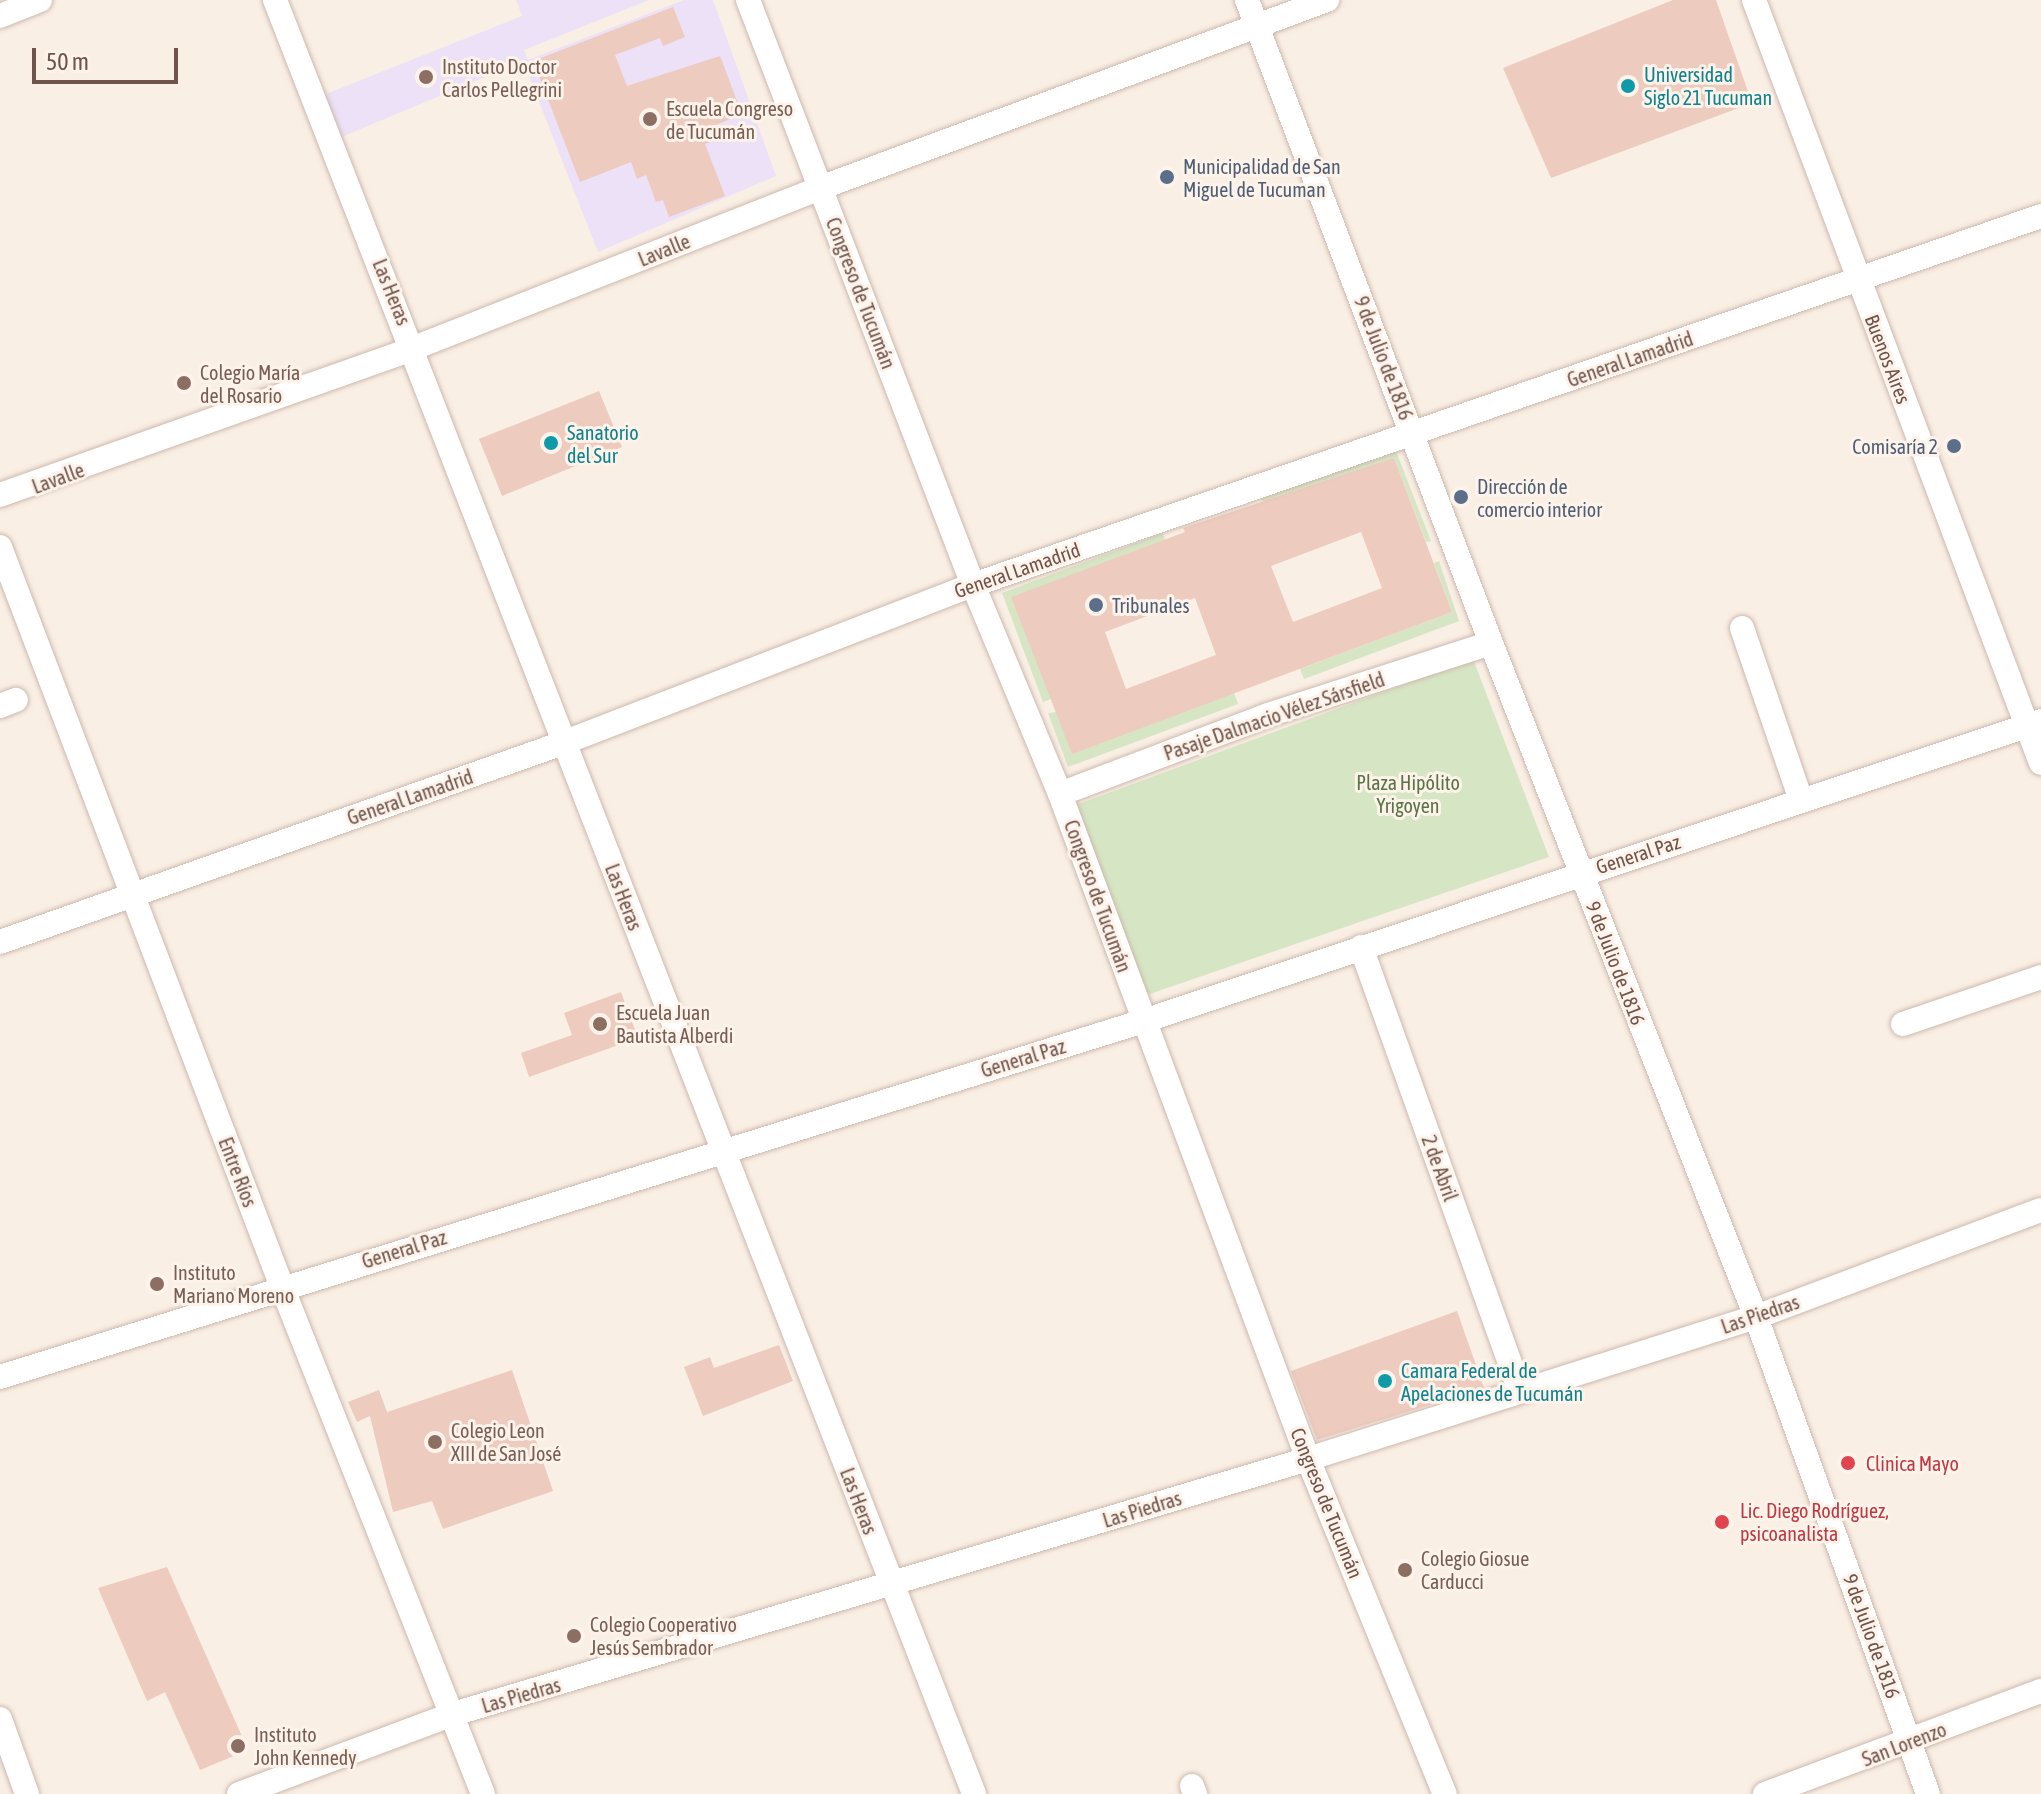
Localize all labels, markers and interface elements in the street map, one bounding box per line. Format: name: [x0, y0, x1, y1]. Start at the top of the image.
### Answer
scale bar: [36, 32, 182, 82]
text: 50 m: [46, 48, 89, 75]
place label: Instituto Doctor Carlos Pellegrini: [442, 54, 562, 101]
place label: Universidad Siglo 21 Tucuman: [1644, 62, 1772, 109]
marker: Instituto Doctor Carlos Pellegrini: [417, 68, 435, 86]
marker: Universidad Siglo 21 Tucuman: [1619, 77, 1637, 95]
place label: Escuela Congreso de Tucumán: [666, 96, 793, 143]
marker: Escuela Congreso de Tucumán: [641, 110, 659, 128]
place label: Municipalidad de San Miguel de Tucuman: [1183, 154, 1341, 201]
marker: Municipalidad de San Miguel de Tucuman: [1158, 168, 1176, 186]
street label: Congreso de Tucumán: [821, 214, 901, 372]
street label: Lavalle: [635, 229, 693, 271]
street label: Las Heras: [368, 255, 416, 329]
street label: 9 de Julio de 1816: [1349, 293, 1419, 423]
street label: Buenos Aires: [1860, 311, 1916, 407]
street label: General Lamadrid: [1564, 326, 1696, 392]
place label: Colegio María del Rosario: [200, 360, 300, 407]
marker: Colegio María del Rosario: [175, 374, 193, 392]
place label: Sanatorio del Sur: [567, 420, 639, 467]
marker: Sanatorio del Sur: [542, 434, 560, 452]
place label: Comisaría 2: [1852, 434, 1938, 458]
marker: Comisaría 2: [1945, 437, 1963, 455]
street label: Lavalle: [29, 458, 87, 498]
place label: Dirección de comercio interior: [1477, 474, 1602, 521]
marker: Dirección de comercio interior: [1452, 488, 1470, 506]
street label: General Lamadrid: [951, 537, 1083, 603]
place label: Tribunales: [1112, 593, 1189, 617]
marker: Tribunales: [1087, 596, 1105, 614]
street label: Pasaje Dalmacio Vélez Sársfield: [1160, 667, 1388, 765]
street label: General Lamadrid: [344, 764, 476, 830]
park label: Plaza Hipólito Yrigoyen: [1356, 770, 1460, 817]
street label: Congreso de Tucumán: [1059, 817, 1137, 975]
street label: General Paz: [1593, 829, 1683, 879]
street label: Las Heras: [600, 860, 648, 934]
street label: 9 de Julio de 1816: [1581, 898, 1651, 1028]
place label: Escuela Juan Bautista Alberdi: [616, 1000, 733, 1047]
marker: Escuela Juan Bautista Alberdi: [591, 1015, 609, 1033]
street label: General Paz: [978, 1034, 1068, 1082]
street label: 2 de Abril: [1417, 1132, 1463, 1204]
street label: Entre Ríos: [214, 1134, 262, 1210]
street label: General Paz: [359, 1225, 449, 1273]
place label: Instituto Mariano Moreno: [173, 1260, 294, 1307]
marker: Instituto Mariano Moreno: [148, 1275, 166, 1293]
street label: Las Piedras: [1718, 1289, 1802, 1339]
place label: Camara Federal de Apelaciones de Tucumán: [1401, 1358, 1583, 1405]
marker: Camara Federal de Apelaciones de Tucumán: [1376, 1372, 1394, 1390]
place label: Colegio Leon XIII de San José: [451, 1418, 561, 1465]
street label: Congreso de Tucumán: [1286, 1424, 1368, 1582]
marker: Colegio Leon XIII de San José: [426, 1433, 444, 1451]
place label: Clinica Mayo: [1866, 1451, 1959, 1475]
marker: Clinica Mayo: [1837, 1452, 1859, 1474]
street label: Las Heras: [835, 1464, 883, 1538]
street label: Las Piedras: [1100, 1486, 1184, 1532]
place label: Lic. Diego Rodríguez, psicoanalista: [1740, 1498, 1889, 1545]
marker: Lic. Diego Rodríguez, psicoanalista: [1711, 1511, 1733, 1533]
place label: Colegio Giosue Carducci: [1421, 1546, 1529, 1593]
marker: Colegio Giosue Carducci: [1396, 1561, 1414, 1579]
street label: 9 de Julio de 1816: [1838, 1571, 1906, 1701]
place label: Colegio Cooperativo Jesús Sembrador: [590, 1612, 737, 1659]
marker: Colegio Cooperativo Jesús Sembrador: [565, 1627, 583, 1645]
street label: Las Piedras: [479, 1672, 563, 1718]
street label: San Lorenzo: [1858, 1717, 1950, 1771]
place label: Instituto John Kennedy: [254, 1722, 357, 1769]
marker: Instituto John Kennedy: [229, 1737, 247, 1755]

